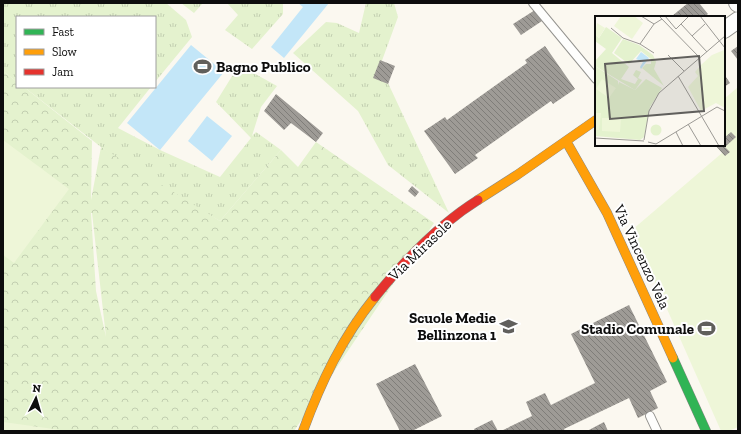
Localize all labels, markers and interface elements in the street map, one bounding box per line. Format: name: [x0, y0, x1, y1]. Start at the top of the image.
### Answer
legend: [16, 16, 156, 88]
inset map: [595, 16, 725, 146]
text: Fast: [52, 25, 75, 39]
text: Slow: [52, 45, 78, 59]
sports icon: Bagno Publico: [193, 57, 213, 77]
place label: Bagno Publico: [216, 58, 311, 76]
text: Jam: [52, 65, 74, 79]
street label: Via Vincenzo Vela: [610, 201, 674, 312]
street label: Via Mirasole: [384, 216, 455, 285]
place label: Scuole Medie Bellinzona 1: [409, 309, 496, 344]
school or university icon: Scuole Medie Bellinzona 1: [499, 317, 519, 337]
sports icon: Stadio Comunale: [697, 319, 717, 339]
place label: Stadio Comunale: [581, 320, 694, 338]
north arrow: [16, 378, 56, 418]
text: N: [32, 382, 42, 395]

